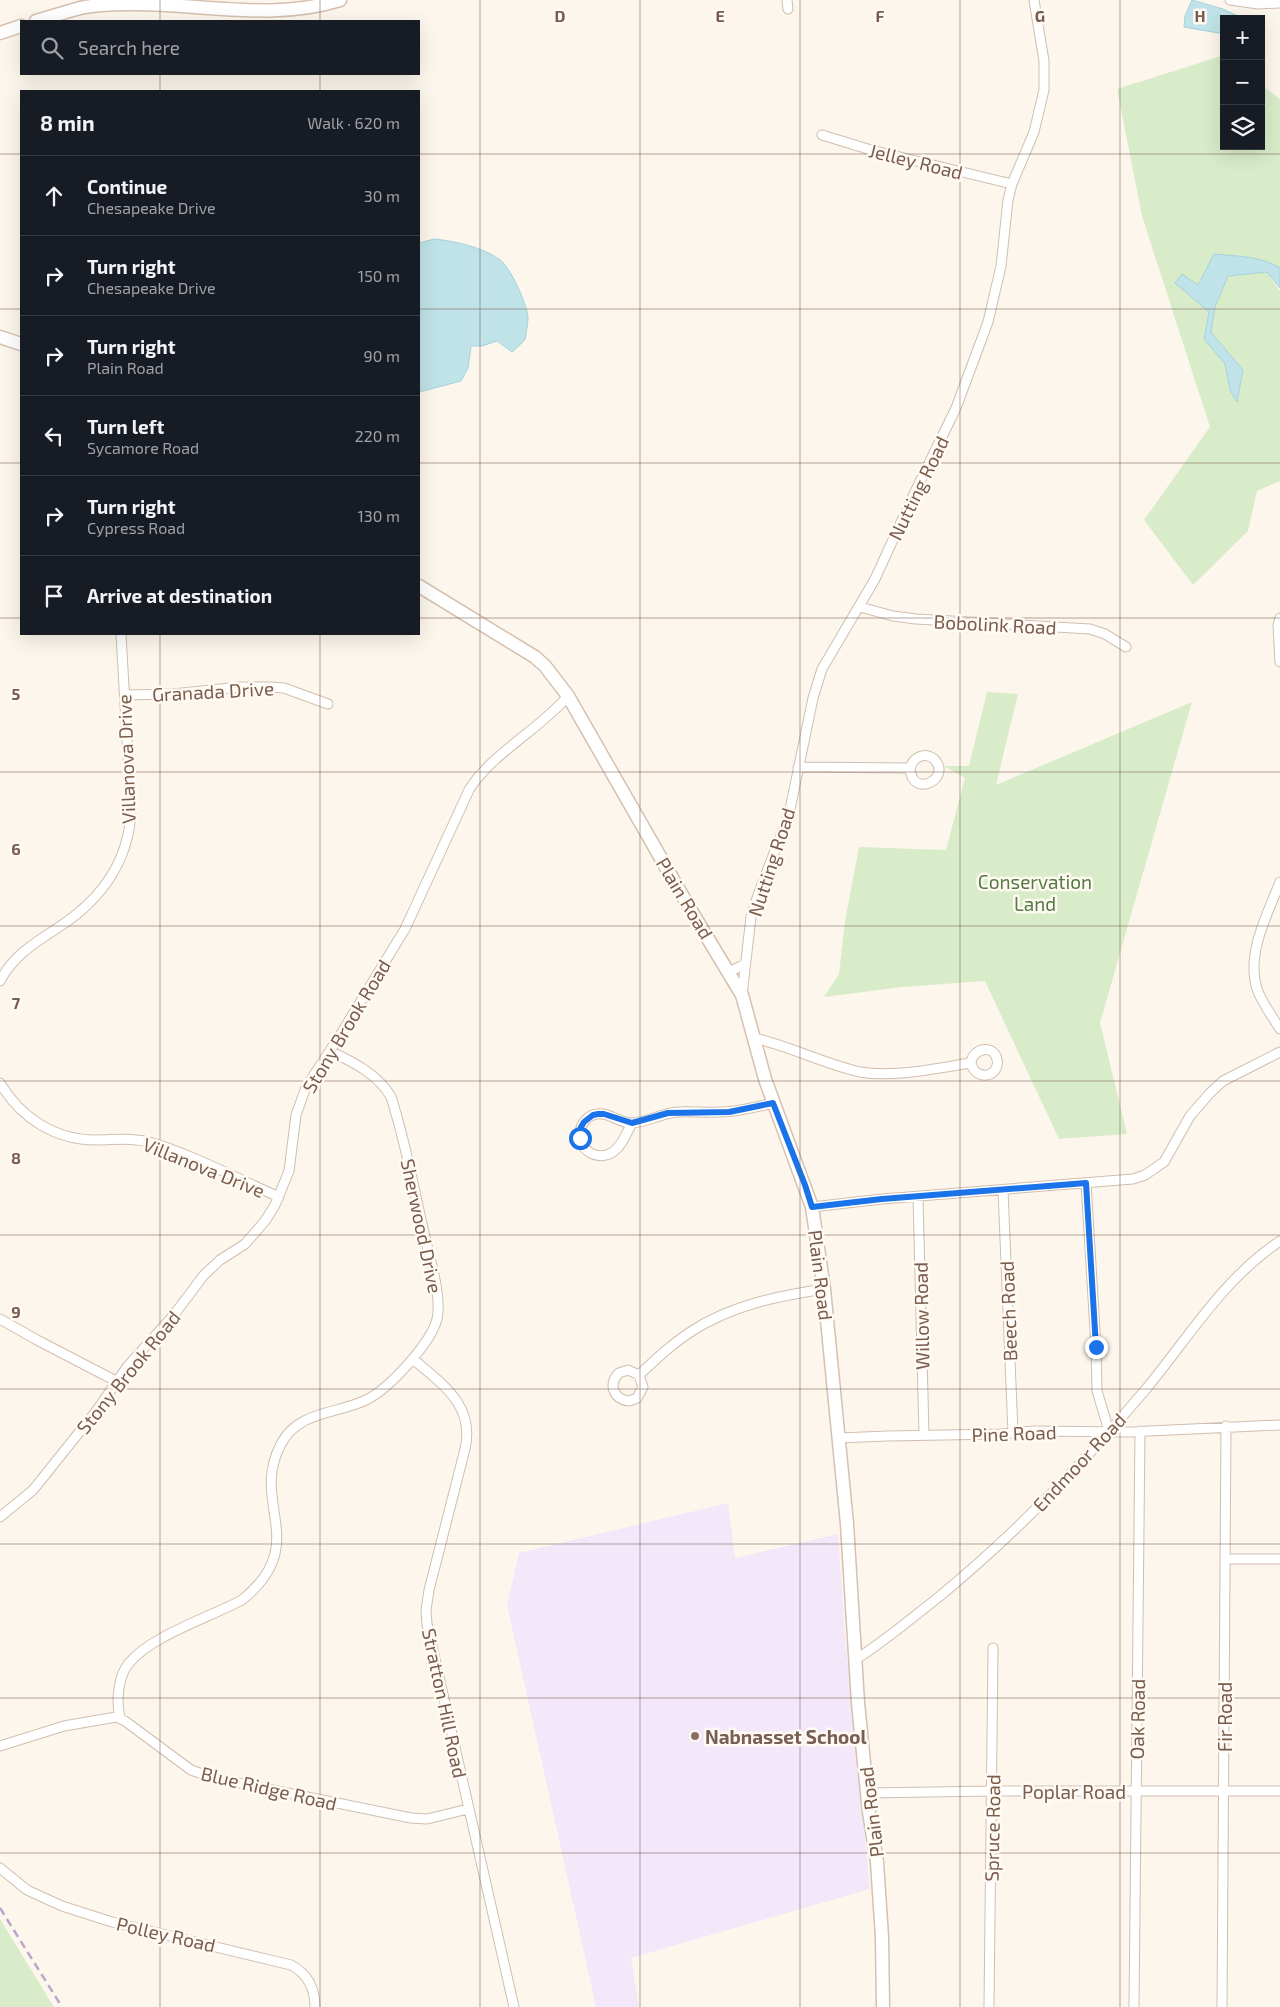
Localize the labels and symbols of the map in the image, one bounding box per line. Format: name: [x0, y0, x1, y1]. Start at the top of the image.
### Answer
text: D: [555, 6, 566, 25]
text: E: [715, 6, 725, 25]
text: F: [876, 6, 885, 25]
text: G: [1035, 6, 1045, 25]
text: H: [1194, 6, 1206, 25]
street label: Jelley Road: [867, 138, 965, 184]
street label: Nutting Road: [883, 432, 953, 544]
street label: Bobolink Road: [933, 609, 1057, 639]
street label: Granada Drive: [151, 676, 275, 706]
text: 5: [12, 684, 21, 703]
street label: Villanova Drive: [112, 694, 140, 824]
street label: Nutting Road: [743, 805, 799, 919]
text: 6: [11, 839, 21, 858]
street label: Plain Road: [652, 853, 718, 943]
park label: Conservation Land: [978, 870, 1092, 915]
street label: Stony Brook Road: [297, 955, 395, 1097]
text: 7: [12, 993, 21, 1012]
route start: [569, 1127, 592, 1150]
street label: Villanova Drive: [140, 1132, 268, 1202]
text: 8: [11, 1148, 21, 1167]
street label: Sherwood Drive: [397, 1157, 447, 1295]
street label: Plain Road: [804, 1228, 838, 1322]
street label: Beech Road: [995, 1260, 1021, 1362]
street label: Willow Road: [909, 1262, 933, 1370]
text: 9: [11, 1302, 21, 1321]
street label: Stony Brook Road: [71, 1306, 185, 1438]
route end: [1085, 1336, 1108, 1359]
street label: Endmoor Road: [1028, 1408, 1130, 1516]
street label: Pine Road: [971, 1420, 1057, 1446]
street label: Stratton Hill Road: [418, 1626, 472, 1780]
street label: Oak Road: [1125, 1679, 1149, 1759]
street label: Fir Road: [1213, 1682, 1236, 1752]
place label: Nabnasset School: [705, 1725, 868, 1748]
marker: Nabnasset School: [689, 1730, 701, 1742]
street label: Blue Ridge Road: [199, 1761, 339, 1815]
street label: Plain Road: [854, 1765, 888, 1859]
street label: Spruce Road: [980, 1774, 1004, 1882]
street label: Poplar Road: [1022, 1780, 1126, 1803]
street label: Polley Road: [114, 1911, 218, 1957]

